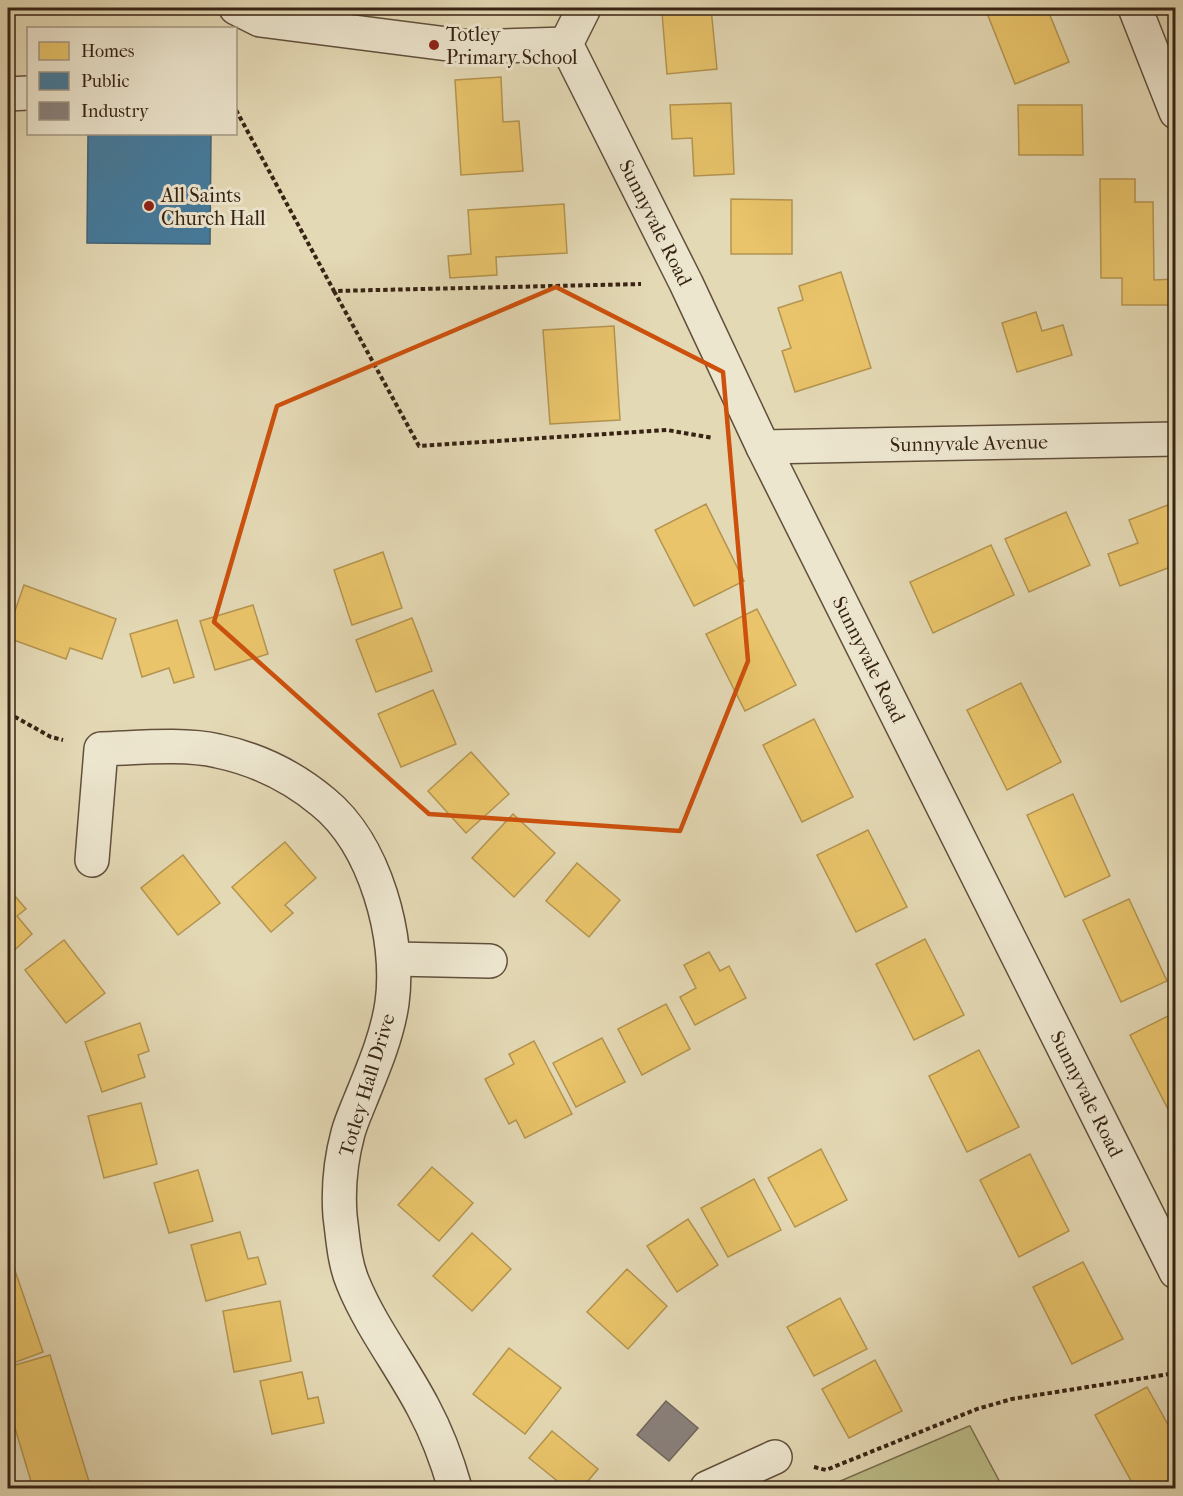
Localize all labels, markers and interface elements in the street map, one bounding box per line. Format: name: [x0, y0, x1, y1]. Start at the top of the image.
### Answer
place label: Totley Primary School: [446, 23, 578, 69]
legend: [27, 27, 237, 135]
marker: Totley Primary School: [427, 38, 441, 52]
text: Homes: [81, 41, 135, 62]
text: Public: [81, 71, 129, 92]
text: Industry: [81, 101, 150, 122]
street label: Sunnyvale Road: [614, 156, 697, 291]
place label: All Saints Church Hall: [160, 184, 266, 230]
marker: All Saints Church Hall: [142, 199, 156, 213]
street label: Sunnyvale Avenue: [890, 430, 1048, 456]
street label: Sunnyvale Road: [828, 592, 911, 727]
street label: Totley Hall Drive: [334, 1011, 400, 1159]
street label: Sunnyvale Road: [1046, 1027, 1129, 1162]

